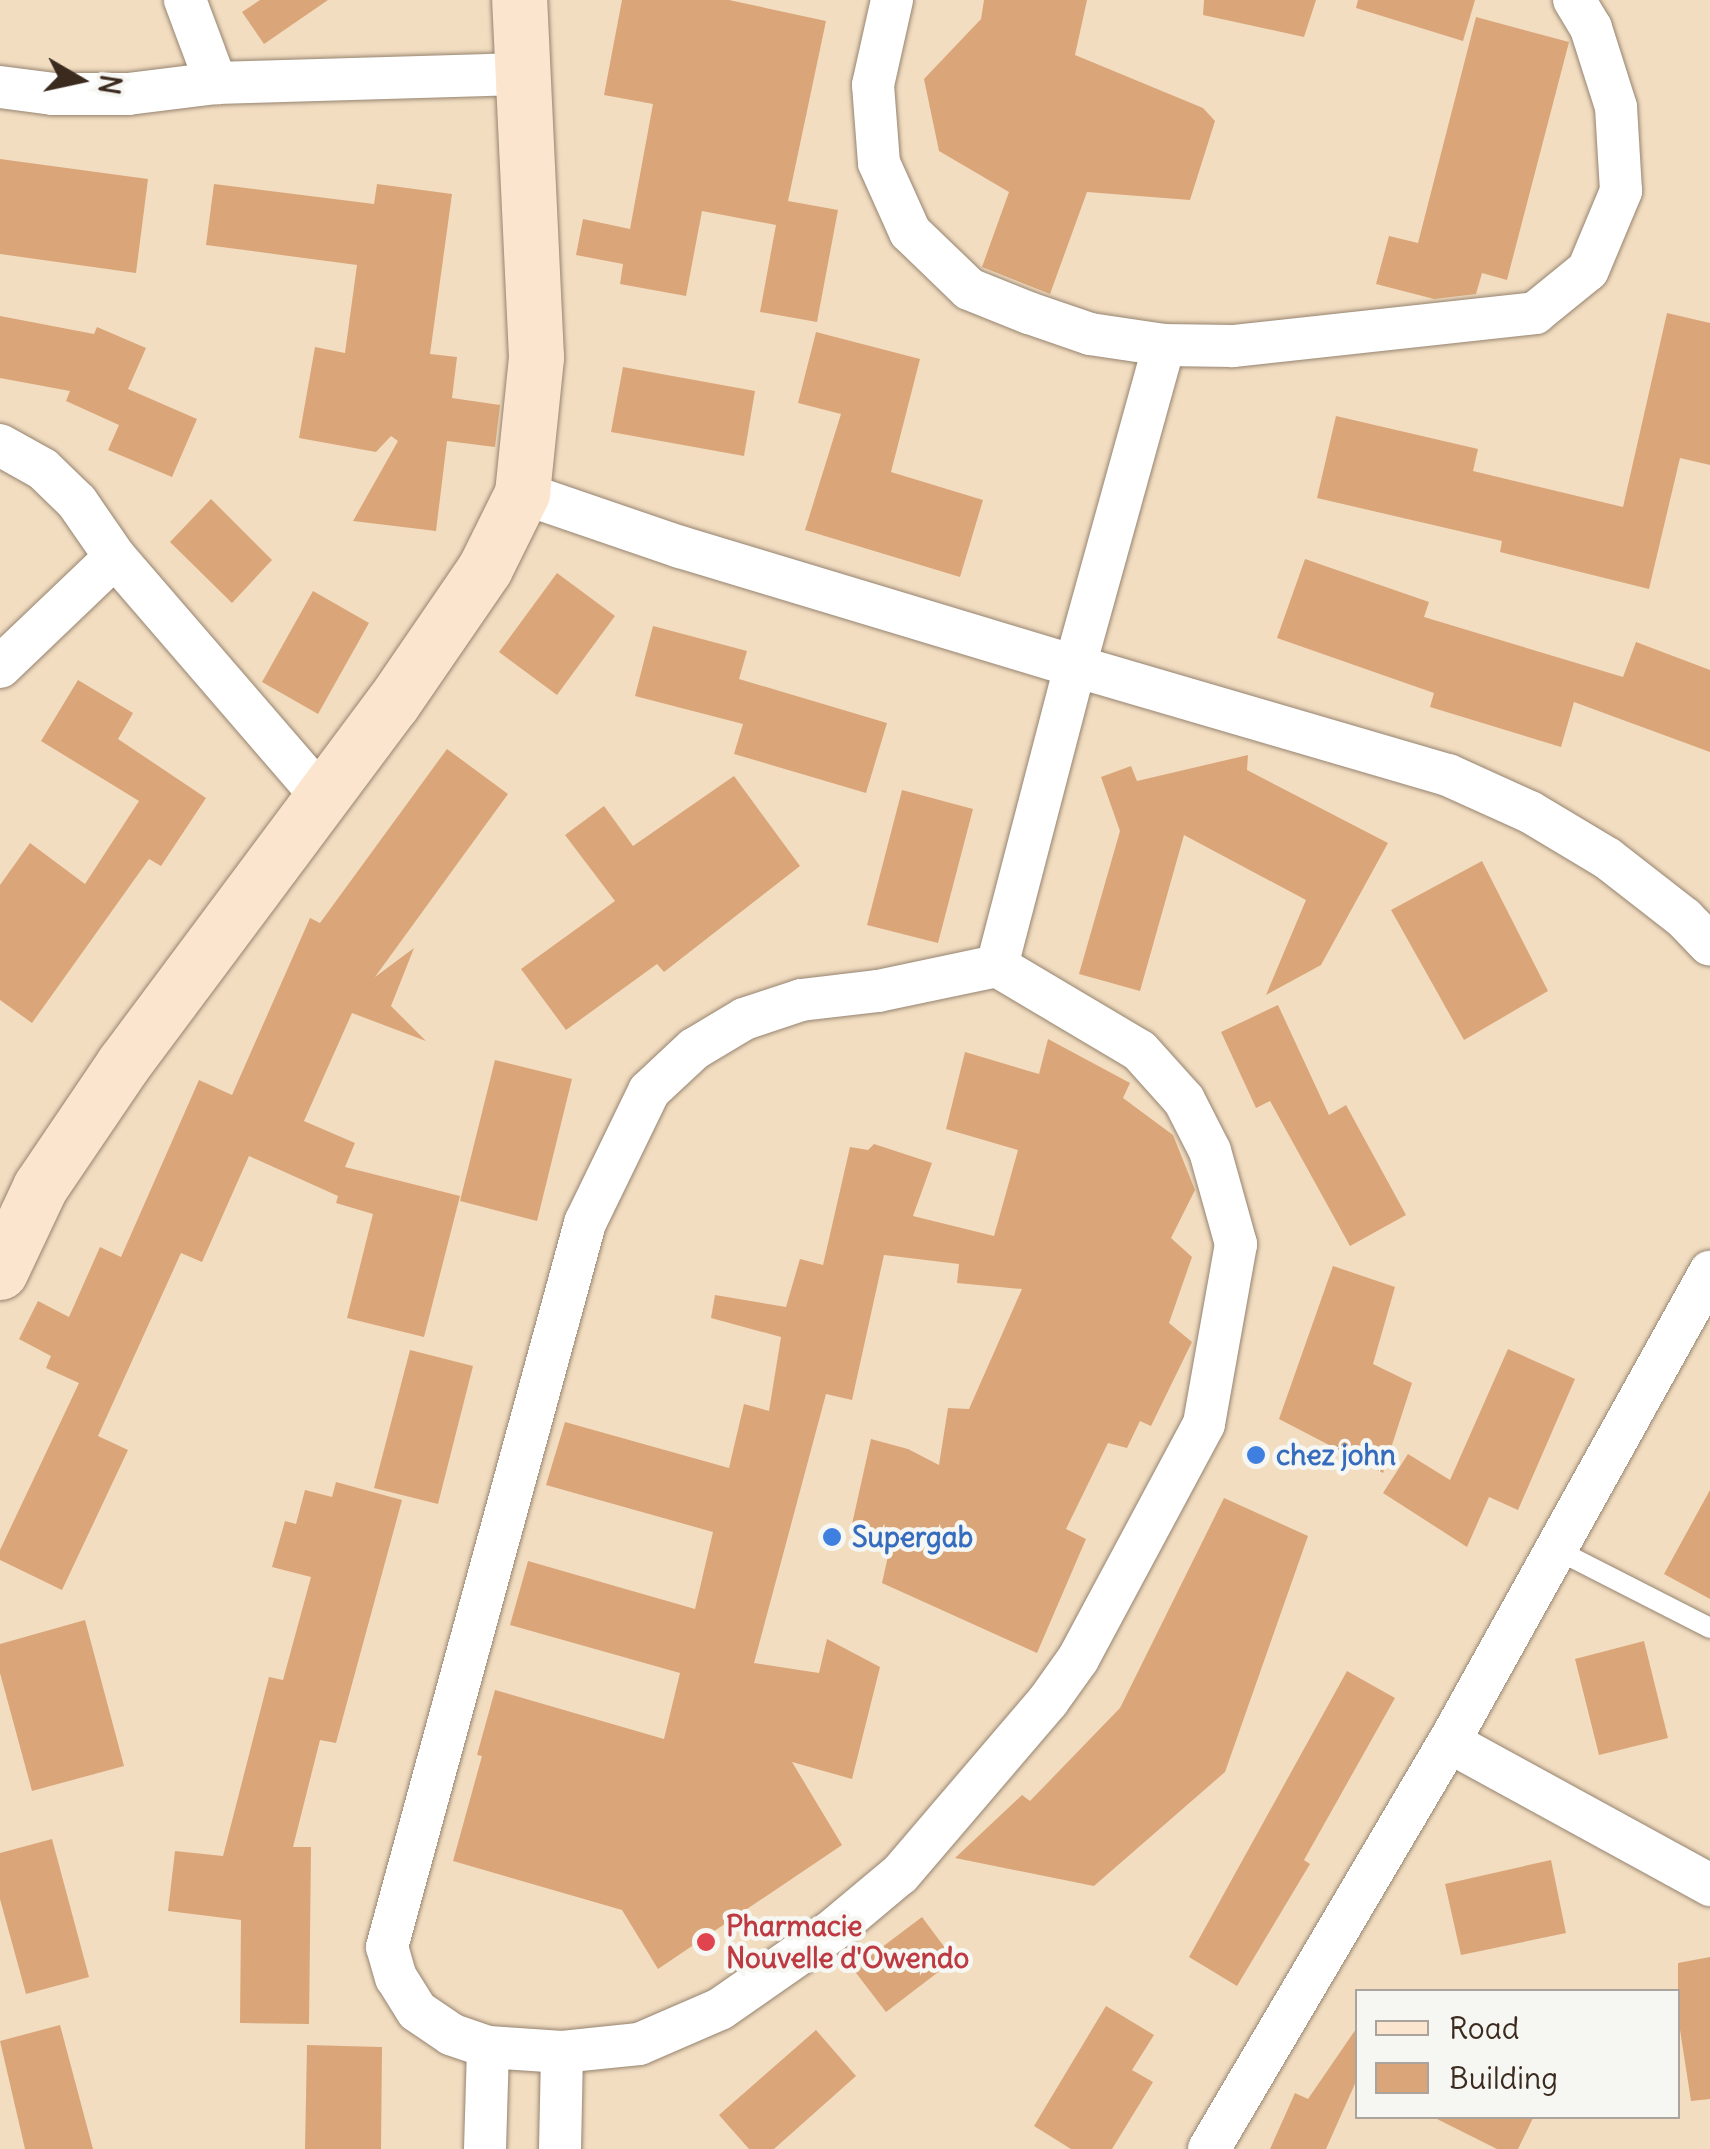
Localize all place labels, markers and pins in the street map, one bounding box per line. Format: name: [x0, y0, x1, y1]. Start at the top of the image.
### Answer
place label: chez john: [1276, 1438, 1396, 1472]
marker: chez john: [1245, 1444, 1267, 1466]
place label: Supergab: [852, 1520, 973, 1554]
marker: Supergab: [821, 1526, 843, 1548]
place label: Pharmacie Nouvelle d'Owendo: [726, 1909, 969, 1975]
marker: Pharmacie Nouvelle d'Owendo: [695, 1931, 717, 1953]

